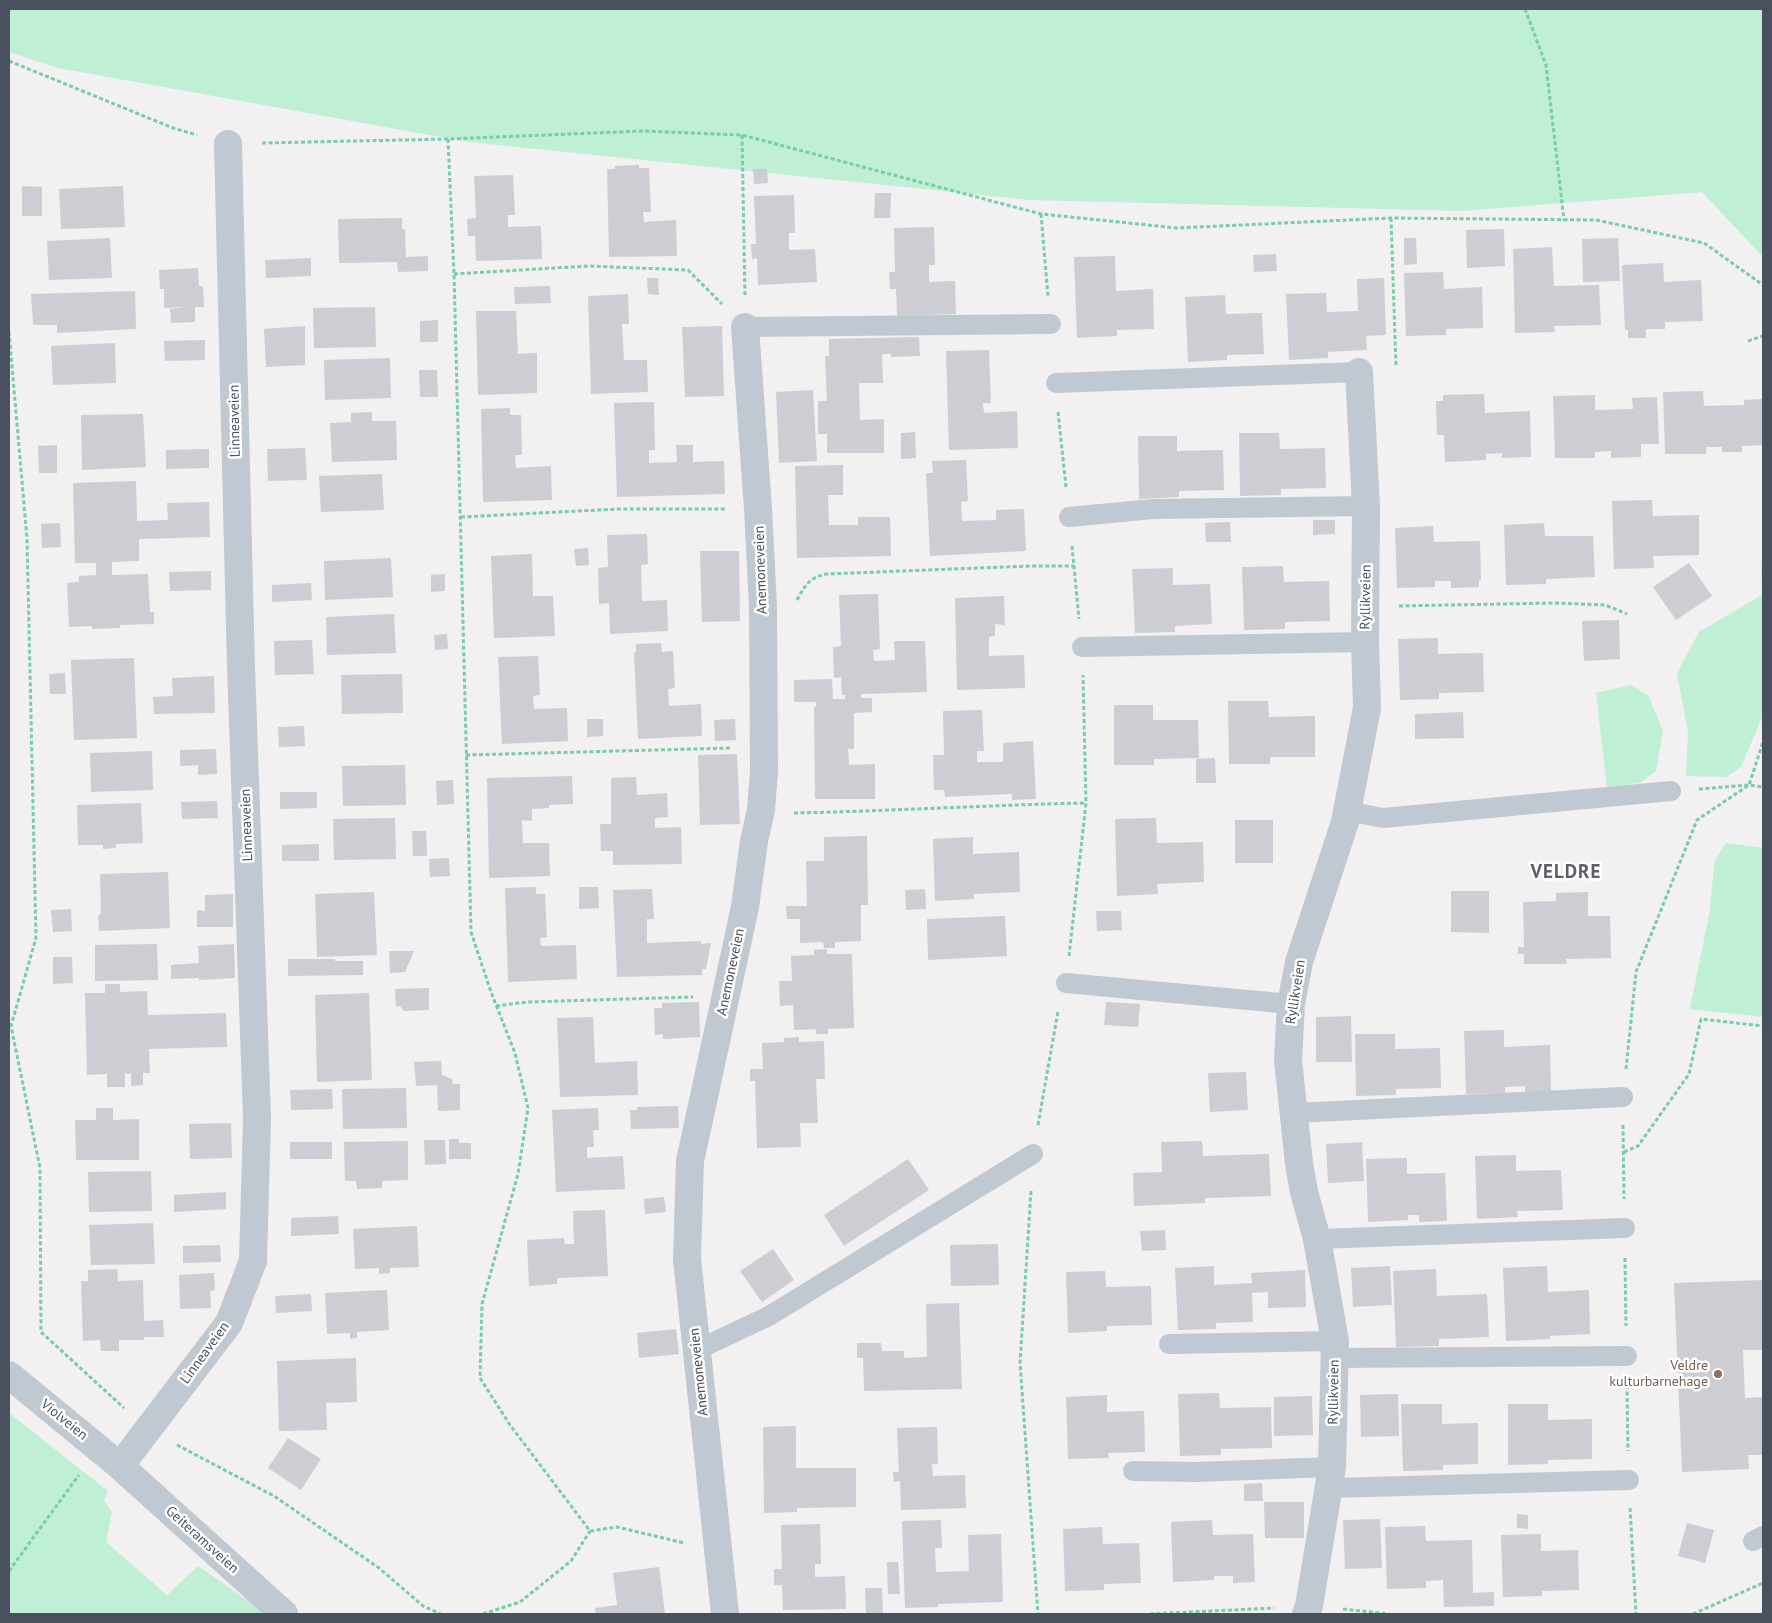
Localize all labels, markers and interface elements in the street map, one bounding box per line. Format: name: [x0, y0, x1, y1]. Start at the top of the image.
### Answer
street label: Linneaveien: [226, 385, 244, 457]
street label: Anemoneveien: [751, 525, 771, 615]
street label: Ryllikveien: [1357, 564, 1375, 630]
street label: Linneaveien: [237, 788, 257, 862]
district label: VELDRE: [1530, 862, 1602, 884]
street label: Anemoneveien: [714, 927, 748, 1017]
street label: Ryllikveien: [1283, 959, 1309, 1025]
street label: Linneaveien: [177, 1319, 233, 1387]
street label: Anemoneveien: [686, 1327, 712, 1417]
place label: Veldre kulturbarnehage: [1609, 1358, 1708, 1390]
street label: Ryllikveien: [1325, 1359, 1343, 1425]
marker: Veldre kulturbarnehage: [1712, 1368, 1724, 1380]
street label: Violveien: [37, 1396, 91, 1444]
street label: Geiteramsveien: [162, 1503, 242, 1577]

